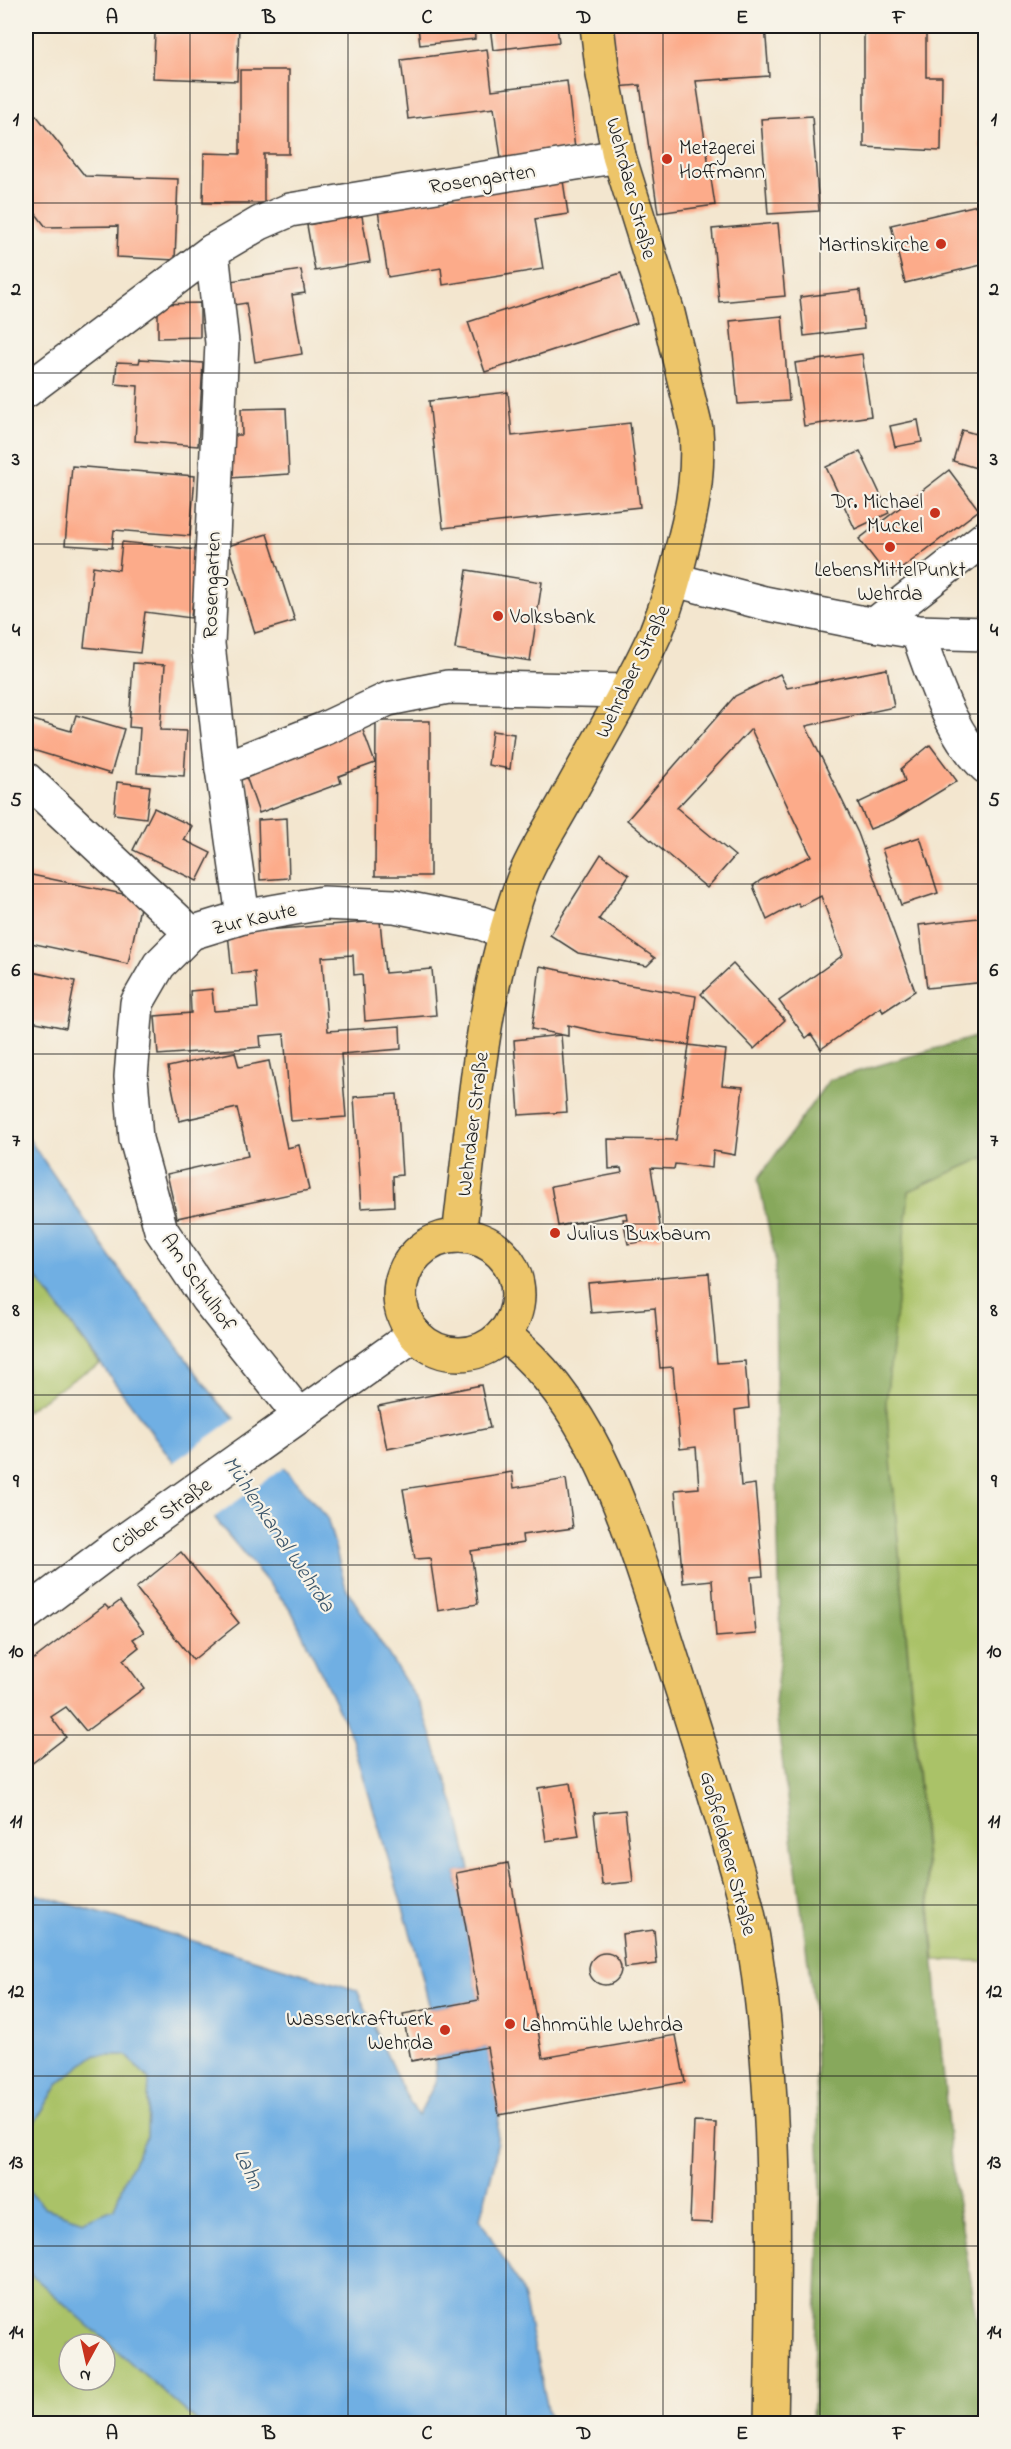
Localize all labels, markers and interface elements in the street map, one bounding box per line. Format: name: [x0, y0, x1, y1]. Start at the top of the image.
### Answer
text: A: [106, 4, 118, 33]
text: B: [261, 4, 276, 33]
text: C: [422, 4, 433, 33]
text: D: [576, 4, 591, 33]
text: E: [736, 4, 748, 33]
text: F: [892, 4, 906, 33]
text: 1: [13, 106, 20, 135]
text: 1: [991, 106, 998, 135]
street label: Wehrdaer Straße: [597, 114, 664, 263]
place label: Metzgerei Hoffmann: [679, 134, 765, 188]
marker: Metzgerei Hoffmann: [660, 152, 674, 166]
street label: Rosengarten: [427, 157, 538, 205]
place label: Martinskirche: [818, 231, 930, 261]
marker: Martinskirche: [934, 237, 948, 251]
text: 2: [10, 276, 21, 305]
text: 2: [988, 276, 999, 305]
text: 3: [11, 446, 20, 475]
text: 3: [989, 446, 998, 475]
place label: Dr. Michael Muckel: [830, 488, 923, 542]
marker: Dr. Michael Muckel: [928, 506, 942, 520]
street label: Rosengarten: [196, 531, 232, 639]
marker: LebensMittelPunkt Wehrda: [883, 540, 897, 554]
place label: LebensMittelPunkt Wehrda: [814, 556, 966, 610]
street label: Wehrdaer Straße: [588, 599, 679, 744]
place label: Volksbank: [509, 603, 596, 633]
marker: Volksbank: [491, 609, 505, 623]
text: 4: [12, 617, 21, 646]
text: 4: [990, 617, 999, 646]
text: 5: [10, 787, 22, 816]
text: 5: [988, 787, 1000, 816]
street label: Zur Kaute: [209, 896, 300, 944]
text: 6: [12, 957, 21, 986]
text: 6: [990, 957, 999, 986]
street label: Wehrdaer Straße: [450, 1050, 498, 1198]
text: 7: [12, 1127, 21, 1156]
text: 7: [990, 1127, 999, 1156]
place label: Julius Buxbaum: [567, 1220, 711, 1250]
marker: Julius Buxbaum: [548, 1226, 562, 1240]
street label: Am Schulhof: [153, 1228, 242, 1338]
text: 8: [11, 1297, 20, 1326]
text: 8: [989, 1297, 998, 1326]
water label: Mühlenkanal Wehrda: [213, 1450, 342, 1620]
text: 9: [12, 1468, 20, 1497]
text: 9: [990, 1468, 998, 1497]
street label: Cölber Straße: [106, 1471, 219, 1562]
text: 10: [9, 1638, 24, 1667]
text: 10: [987, 1638, 1002, 1667]
street label: Goßfeldener Straße: [691, 1768, 764, 1939]
text: 11: [10, 1808, 23, 1837]
text: 11: [988, 1808, 1001, 1837]
text: 12: [8, 1978, 24, 2007]
text: 12: [986, 1978, 1002, 2007]
place label: Wasserkraftwerk Wehrda: [286, 2005, 434, 2059]
place label: Lahnmühle Wehrda: [522, 2011, 683, 2041]
marker: Lahnmühle Wehrda: [503, 2017, 517, 2031]
marker: Wasserkraftwerk Wehrda: [438, 2023, 452, 2037]
water label: Lahn: [224, 2144, 271, 2196]
text: 13: [9, 2149, 23, 2178]
text: 13: [987, 2149, 1001, 2178]
text: 14: [9, 2319, 24, 2348]
text: 14: [987, 2319, 1002, 2348]
north arrow: [57, 2332, 117, 2392]
text: N: [78, 2362, 92, 2388]
text: A: [106, 2420, 118, 2449]
text: B: [261, 2420, 276, 2449]
text: C: [422, 2420, 433, 2449]
text: D: [576, 2420, 591, 2449]
text: E: [736, 2420, 748, 2449]
text: F: [892, 2420, 906, 2449]

